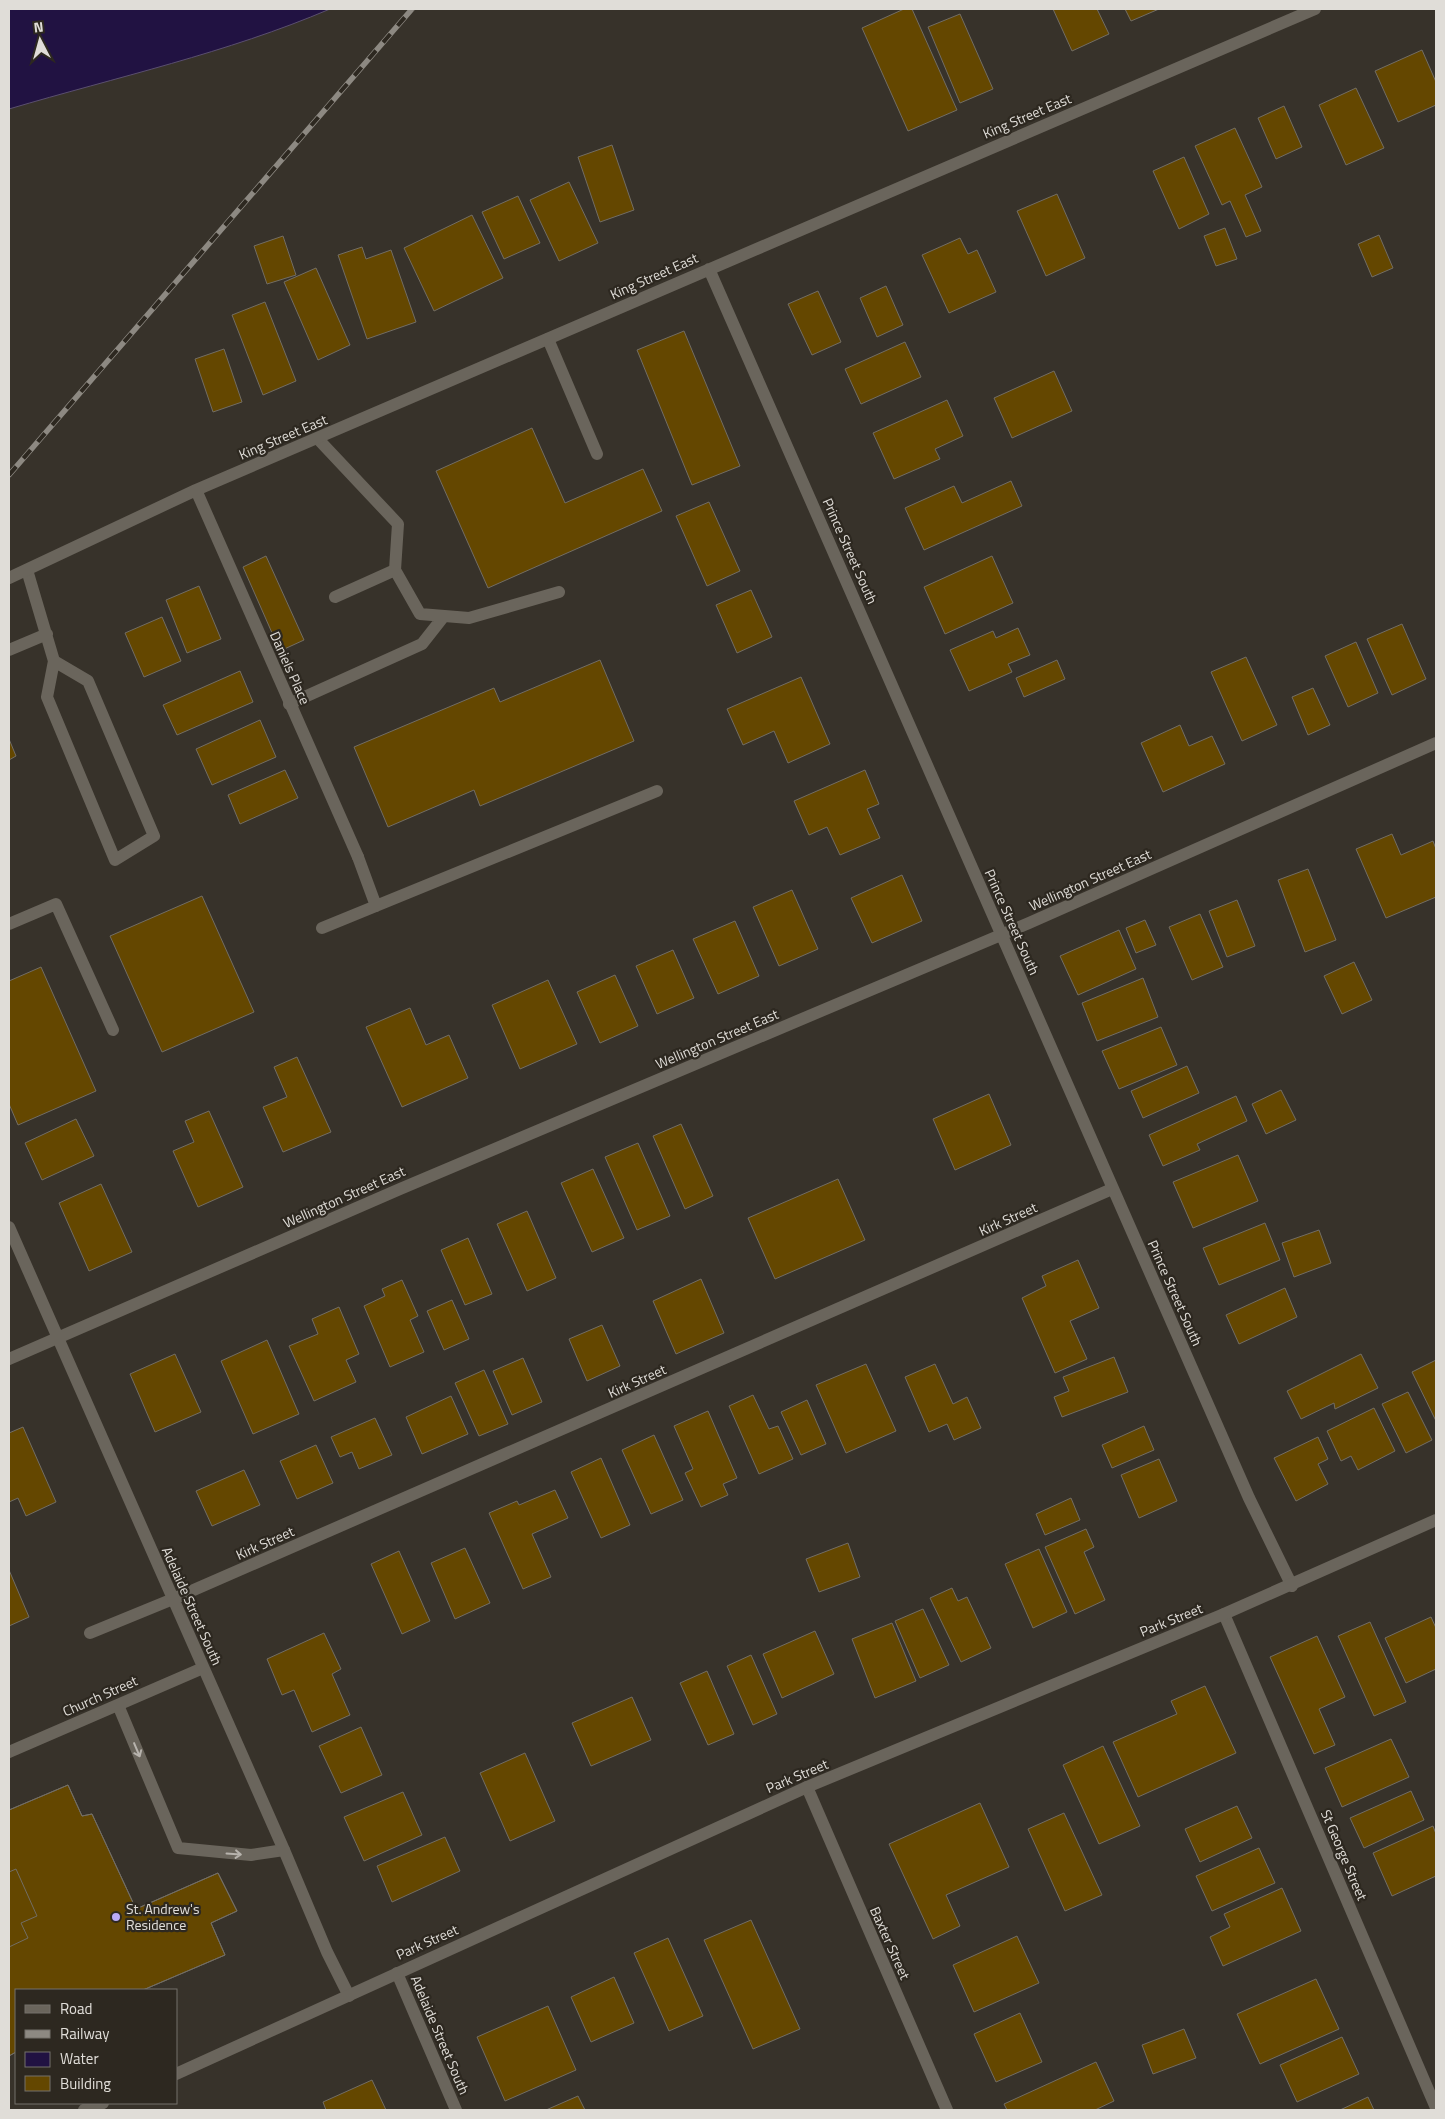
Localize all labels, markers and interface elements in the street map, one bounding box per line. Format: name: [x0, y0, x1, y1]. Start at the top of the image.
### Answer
north arrow: [15, 15, 65, 65]
text: N: [33, 16, 45, 38]
street label: King Street East: [979, 87, 1074, 144]
street label: King Street East: [607, 247, 701, 304]
street label: King Street East: [235, 408, 330, 465]
street label: Prince Street South: [818, 494, 883, 607]
street label: Daniels Place: [265, 628, 316, 708]
street label: Wellington Street East: [1025, 843, 1154, 916]
street label: Prince Street South: [980, 865, 1045, 978]
street label: Wellington Street East: [652, 1003, 782, 1074]
street label: Wellington Street East: [279, 1160, 408, 1233]
street label: Kirk Street: [975, 1196, 1040, 1241]
street label: Prince Street South: [1143, 1236, 1208, 1349]
street label: Kirk Street: [604, 1358, 669, 1403]
street label: Kirk Street: [232, 1520, 297, 1565]
street label: Adelaide Street South: [157, 1543, 228, 1668]
street label: Park Street: [1136, 1597, 1205, 1642]
street label: Church Street: [59, 1670, 141, 1721]
one-way arrow: [132, 1742, 142, 1757]
street label: Park Street: [762, 1753, 831, 1798]
street label: St George Street: [1316, 1806, 1373, 1904]
one-way arrow: [225, 1849, 241, 1858]
place label: St. Andrew's Residence: [126, 1898, 199, 1935]
street label: Baxter Street: [865, 1903, 916, 1983]
marker: St. Andrew's Residence: [110, 1911, 122, 1923]
street label: Park Street: [392, 1919, 461, 1965]
street label: Adelaide Street South: [406, 1972, 475, 2098]
legend: [15, 1989, 178, 2104]
text: Road: [60, 1997, 92, 2020]
text: Railway: [60, 2022, 110, 2045]
text: Water: [60, 2047, 99, 2070]
text: Building: [60, 2072, 111, 2095]

